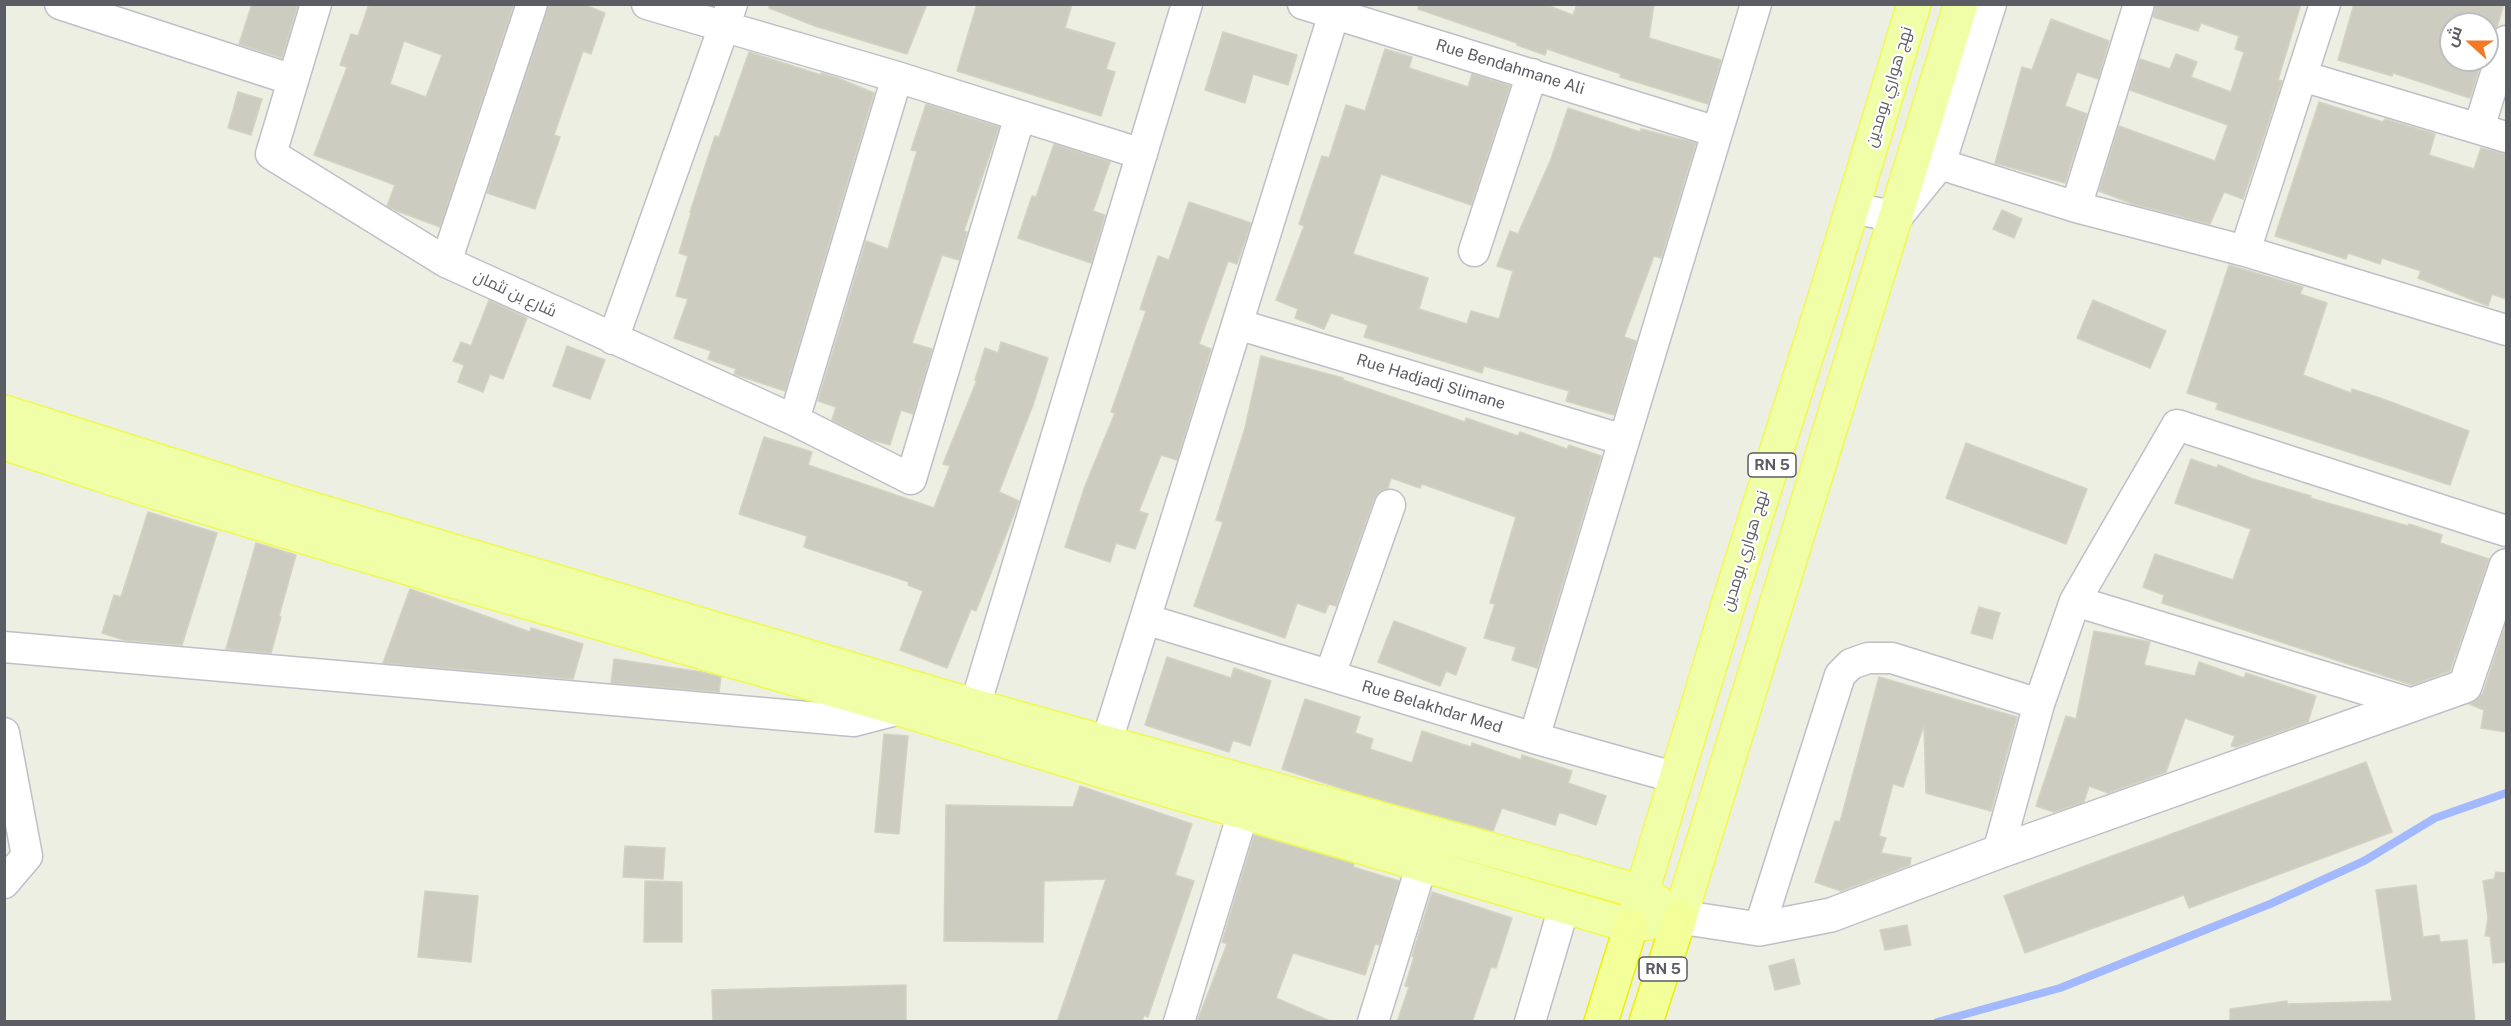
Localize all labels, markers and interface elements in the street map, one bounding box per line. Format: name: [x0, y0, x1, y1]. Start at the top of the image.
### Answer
north arrow: [2439, 12, 2499, 72]
text: ش: [2441, 23, 2466, 49]
street label: نهج هواري بومدين: [1862, 24, 1916, 150]
street label: Rue Bendahmane Ali: [1433, 35, 1587, 99]
street label: شارع بن نثمان: [470, 266, 560, 322]
street label: Rue Hadjadj Slimane: [1354, 350, 1508, 414]
road number: RN 5: [1748, 453, 1796, 477]
street label: نهج هواري بومدين: [1718, 488, 1772, 614]
street label: Rue Belakhdar Med: [1359, 677, 1505, 737]
road number: RN 5: [1639, 957, 1687, 981]

